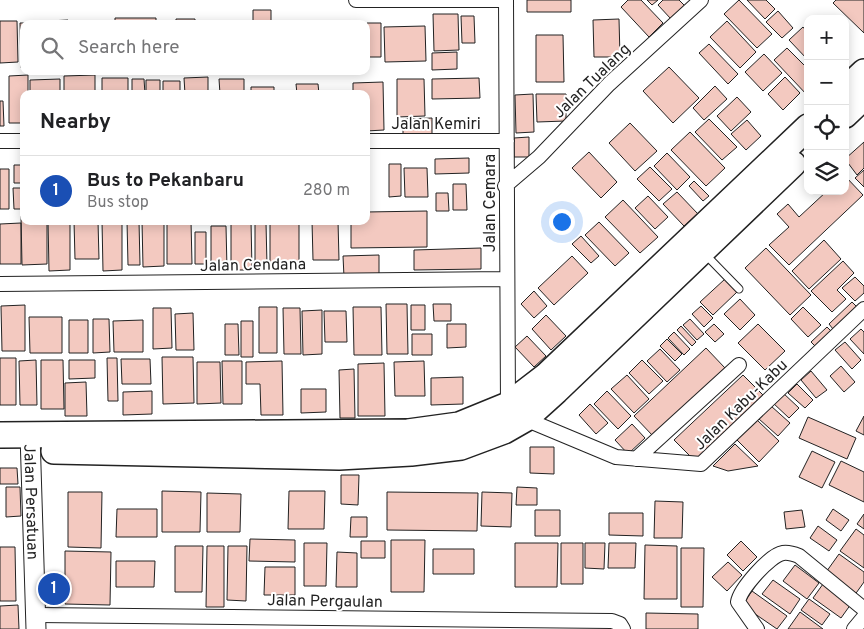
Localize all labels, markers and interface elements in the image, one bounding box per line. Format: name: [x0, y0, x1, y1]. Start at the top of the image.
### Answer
map controls: [804, 15, 849, 195]
button: +: [804, 15, 849, 60]
search box: [20, 20, 370, 75]
icon: search: [38, 34, 66, 62]
text: Search here: [78, 36, 180, 60]
street label: Jalan Tualang: [550, 40, 635, 123]
button: −: [804, 60, 849, 105]
button: locate: [804, 105, 849, 150]
text: Nearby: [40, 109, 111, 136]
street label: Jalan Kemiri: [391, 115, 481, 135]
button: layers: [804, 150, 849, 195]
street label: Jalan Cemara: [481, 154, 501, 252]
text: Bus to Pekanbaru: [87, 169, 244, 193]
text: 1: [53, 181, 59, 201]
text: 280 m: [303, 181, 350, 201]
text: Bus stop: [87, 193, 149, 213]
your location: [549, 209, 575, 235]
street label: Jalan Cendana: [200, 255, 306, 277]
street label: Jalan Kabu-Kabu: [690, 356, 792, 455]
street label: Jalan Persatuan: [18, 444, 42, 560]
pin: 1: [38, 570, 70, 608]
street label: Jalan Pergaulan: [267, 591, 383, 613]

